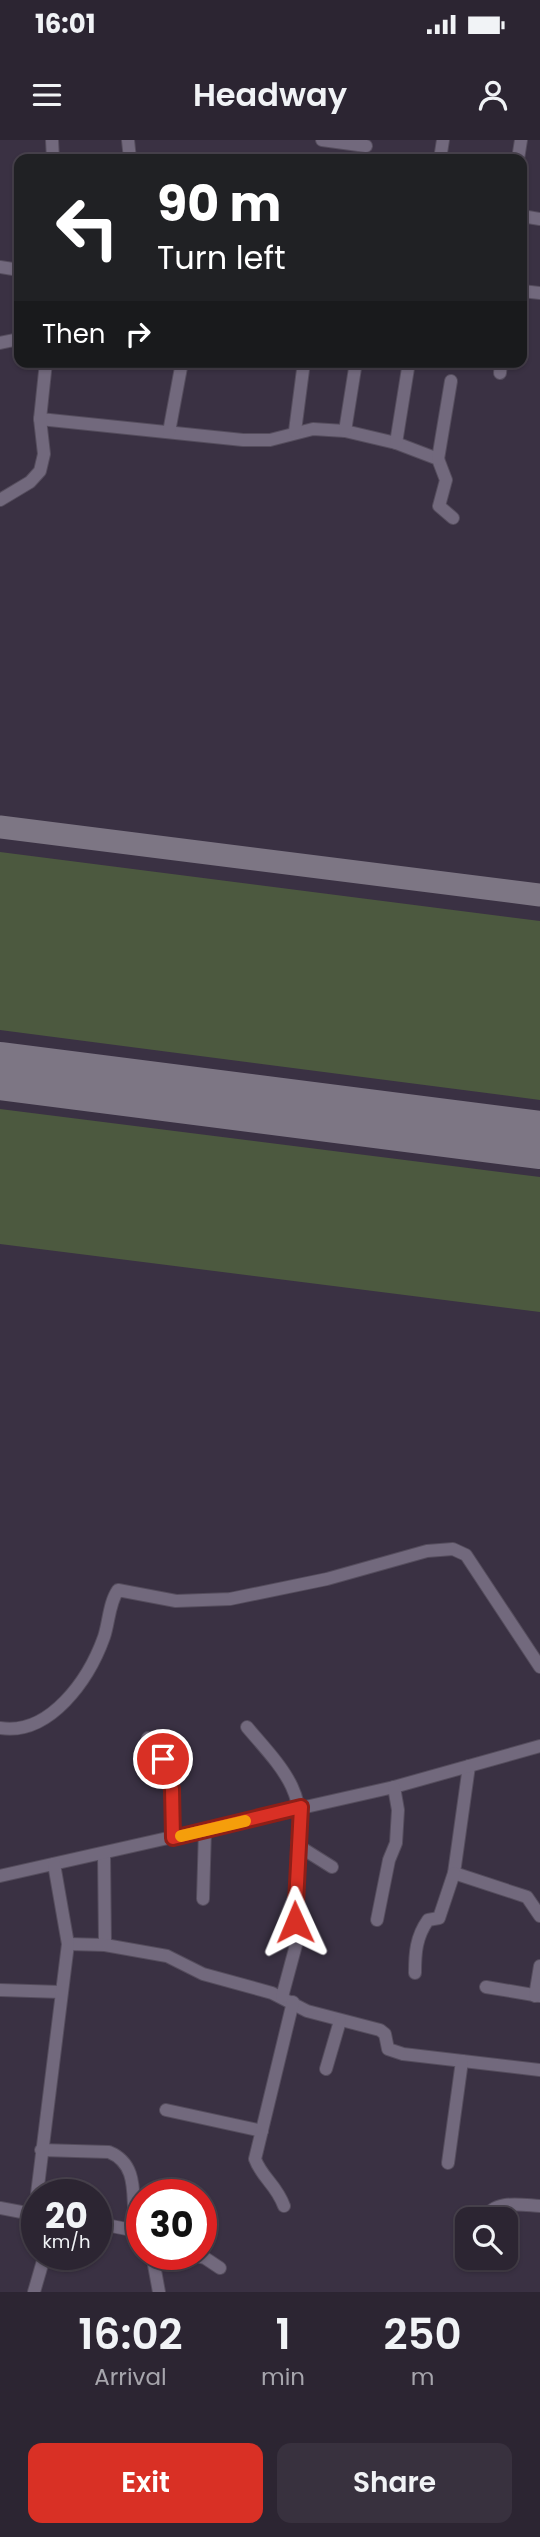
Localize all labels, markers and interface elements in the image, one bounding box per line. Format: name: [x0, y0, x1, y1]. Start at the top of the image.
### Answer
text: 16:01: [35, 6, 95, 42]
text: Headway: [193, 72, 347, 117]
icon: menu: [28, 76, 66, 114]
icon: person: [474, 76, 512, 114]
text: 90 m: [157, 170, 281, 238]
icon: left: [42, 182, 133, 273]
text: Turn left: [157, 235, 286, 280]
icon: right: [119, 315, 157, 353]
text: Then: [42, 316, 105, 352]
pin: [133, 1729, 193, 1789]
icon: arrive: [144, 1740, 182, 1778]
position arrow: [258, 1885, 332, 1959]
speed limit sign: 30: [126, 2179, 217, 2270]
text: 20: [45, 2191, 88, 2240]
map controls: [455, 2207, 518, 2270]
button: search: [455, 2207, 518, 2270]
text: km/h: [43, 2229, 90, 2254]
text: 16:02: [78, 2305, 183, 2364]
text: 1: [275, 2305, 291, 2364]
text: 250: [383, 2305, 462, 2364]
text: Arrival: [94, 2361, 167, 2393]
text: min: [261, 2361, 305, 2393]
text: m: [411, 2361, 434, 2393]
button: Exit: [28, 2443, 263, 2523]
button: Share: [277, 2443, 512, 2523]

